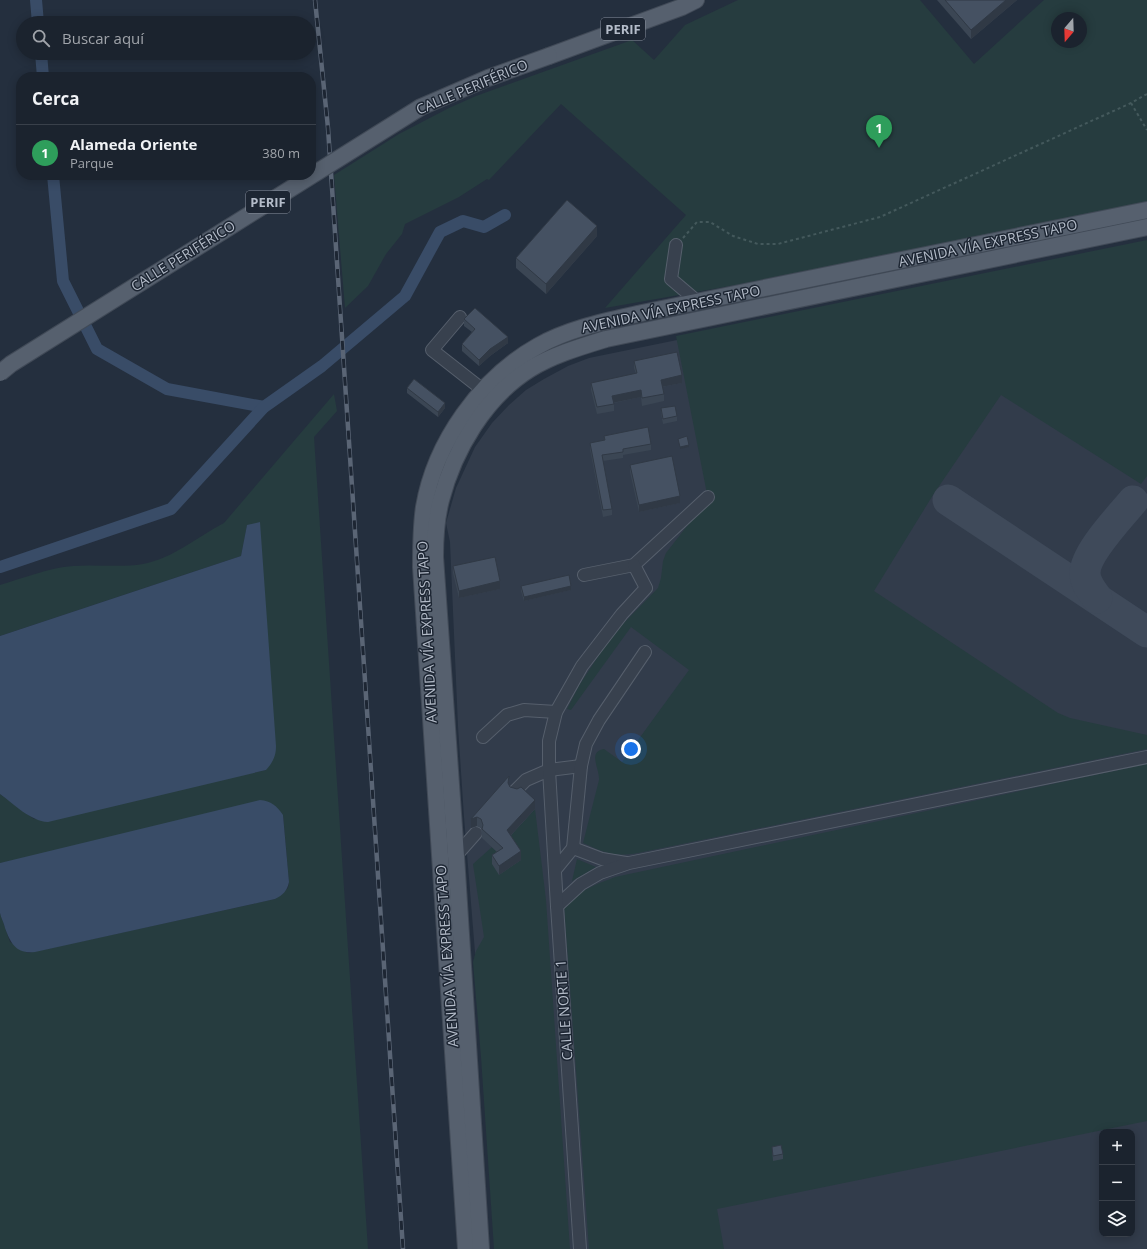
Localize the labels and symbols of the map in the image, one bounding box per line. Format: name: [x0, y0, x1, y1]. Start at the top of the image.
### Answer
north arrow: [1051, 12, 1087, 48]
road number: PERIF: [601, 18, 645, 40]
street label: CALLE PERIFÉRICO: [413, 54, 531, 119]
pin: 1: [866, 115, 892, 148]
road number: PERIF: [246, 191, 290, 213]
street label: AVENIDA VÍA EXPRESS TAPO: [897, 214, 1079, 271]
street label: CALLE PERIFÉRICO: [127, 216, 239, 295]
street label: AVENIDA VÍA EXPRESS TAPO: [580, 280, 762, 337]
street label: AVENIDA VÍA EXPRESS TAPO: [412, 540, 441, 724]
your location: [621, 739, 641, 759]
street label: AVENIDA VÍA EXPRESS TAPO: [431, 864, 462, 1048]
street label: CALLE NORTE 1: [551, 959, 576, 1061]

